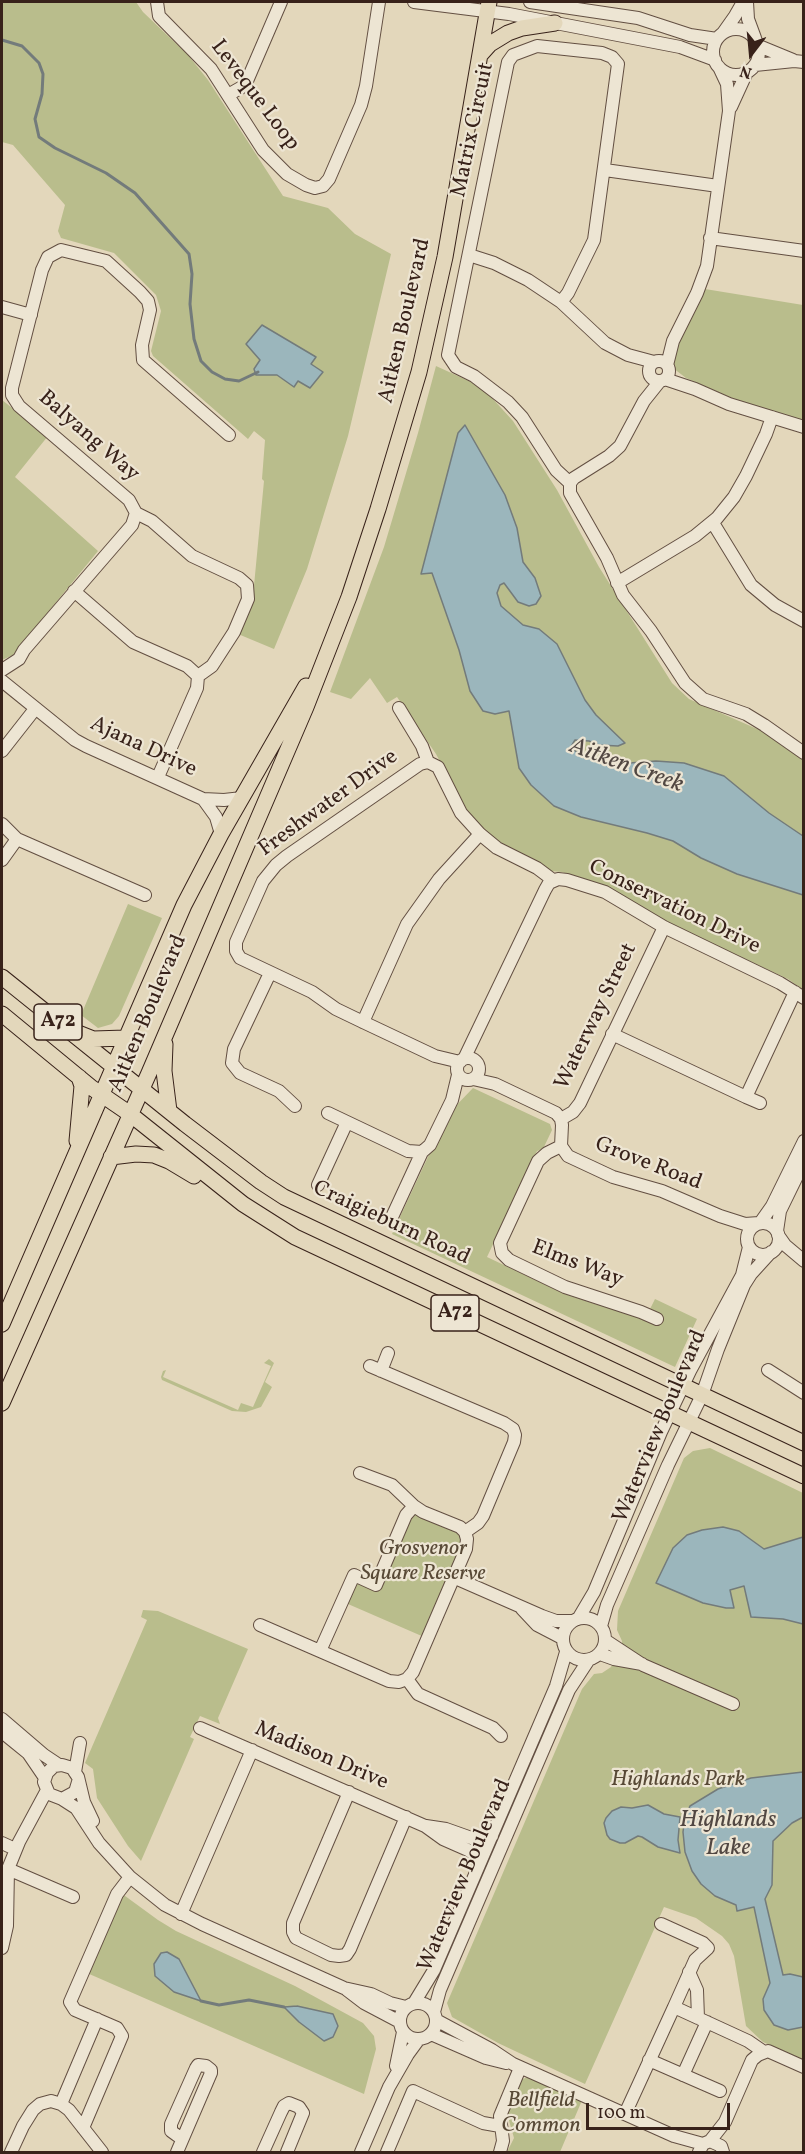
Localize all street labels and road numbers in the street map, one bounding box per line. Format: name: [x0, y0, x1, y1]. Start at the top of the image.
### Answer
street label: Leveque Loop: [204, 35, 304, 157]
street label: Matrix Circuit: [447, 60, 501, 200]
street label: Aitken Boulevard: [374, 236, 438, 406]
street label: Balyang Way: [32, 386, 144, 488]
street label: Ajana Drive: [85, 712, 201, 784]
street label: Freshwater Drive: [254, 745, 404, 863]
street label: Conservation Drive: [584, 855, 764, 961]
street label: Aitken Boulevard: [104, 931, 194, 1097]
street label: Waterway Street: [550, 939, 644, 1095]
road number: A72: [34, 1004, 82, 1040]
street label: Grove Road: [591, 1132, 705, 1198]
street label: Craigieburn Road: [308, 1176, 474, 1272]
street label: Elms Way: [528, 1236, 626, 1294]
road number: A72: [431, 1295, 479, 1331]
street label: Waterview Boulevard: [608, 1327, 714, 1527]
street label: Madison Drive: [250, 1717, 392, 1797]
street label: Waterview Boulevard: [413, 1776, 519, 1976]

